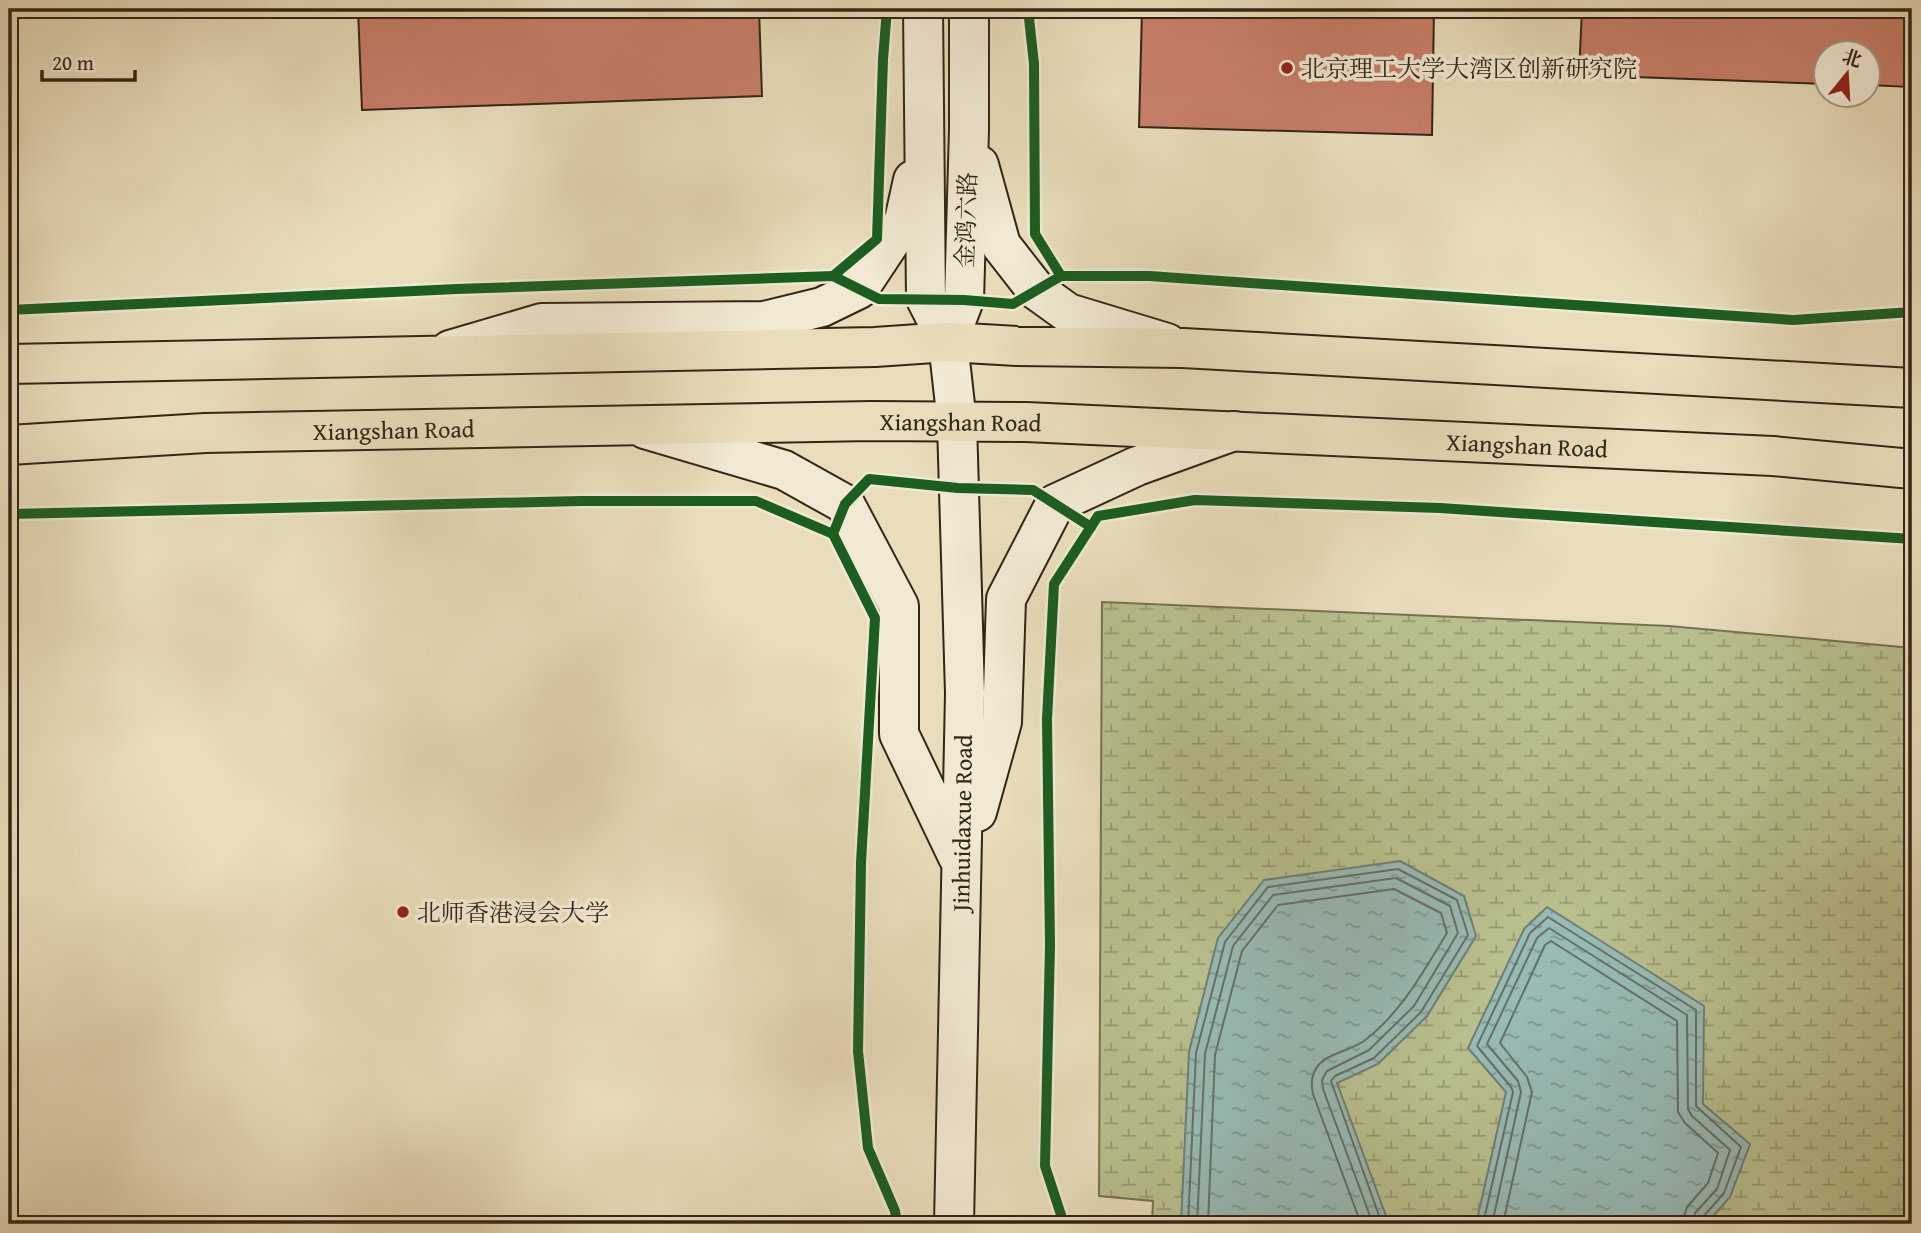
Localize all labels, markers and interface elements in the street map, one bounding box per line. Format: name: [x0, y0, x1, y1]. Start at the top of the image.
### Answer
scale bar: [42, 38, 135, 82]
north arrow: [1812, 38, 1882, 108]
text: 北: [1839, 42, 1866, 74]
text: 20 m: [52, 47, 94, 78]
place label: 北京理工大学大湾区创新研究院: [1301, 51, 1637, 86]
marker: 北京理工大学大湾区创新研究院: [1279, 60, 1295, 76]
street label: 金鸿六路: [947, 171, 985, 269]
street label: Xiangshan Road: [880, 404, 1042, 440]
street label: Xiangshan Road: [312, 411, 475, 449]
street label: Xiangshan Road: [1445, 424, 1609, 466]
street label: Jinhuidaxue Road: [943, 734, 981, 915]
place label: 北师香港浸会大学: [417, 895, 609, 930]
marker: 北师香港浸会大学: [395, 904, 411, 920]

